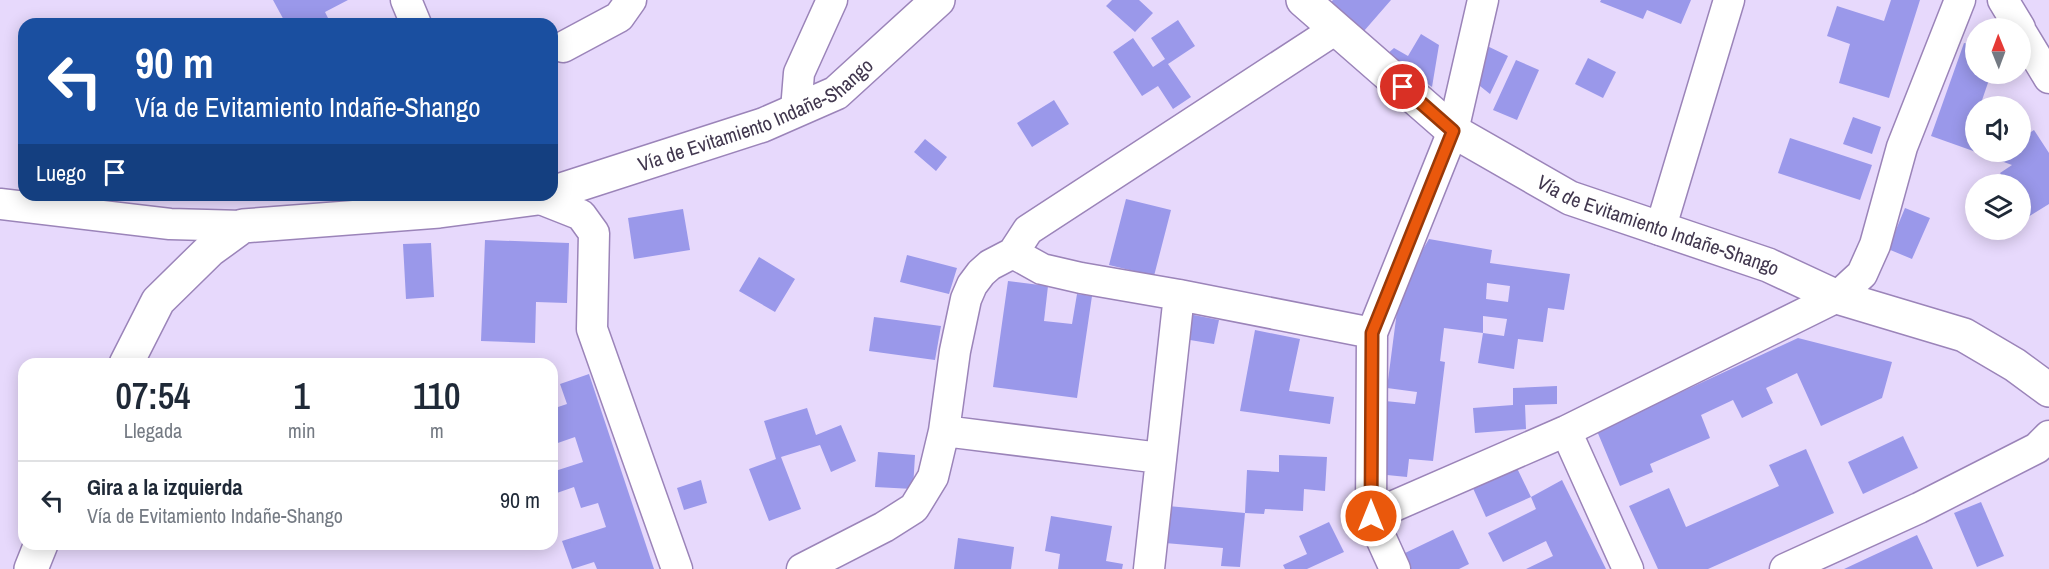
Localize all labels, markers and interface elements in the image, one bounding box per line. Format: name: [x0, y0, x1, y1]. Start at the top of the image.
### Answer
north arrow: [1965, 18, 2031, 84]
map controls: [1965, 18, 2031, 240]
text: 90 m: [135, 35, 214, 91]
icon: left: [36, 42, 114, 120]
street label: Vía de Evitamiento Indañe-Shango: [634, 52, 879, 177]
pin: [1377, 61, 1428, 112]
icon: arrive: [1386, 70, 1419, 103]
text: Vía de Evitamiento Indañe-Shango: [135, 89, 481, 125]
button: sound: [1965, 96, 2031, 162]
icon: arrive: [98, 156, 131, 189]
text: Luego: [36, 158, 86, 188]
street label: Vía de Evitamiento Indañe-Shango: [1532, 168, 1784, 281]
button: layers: [1965, 174, 2031, 240]
text: 07:54: [116, 372, 191, 420]
text: 1: [294, 372, 310, 420]
text: 110: [413, 372, 460, 420]
text: Llegada: [124, 417, 182, 444]
text: min: [288, 417, 315, 444]
text: m: [430, 417, 444, 444]
text: Gira a la izquierda: [87, 472, 242, 502]
icon: left: [36, 484, 69, 517]
position arrow: [1339, 484, 1403, 548]
text: 90 m: [500, 485, 540, 515]
text: Vía de Evitamiento Indañe-Shango: [87, 502, 343, 529]

